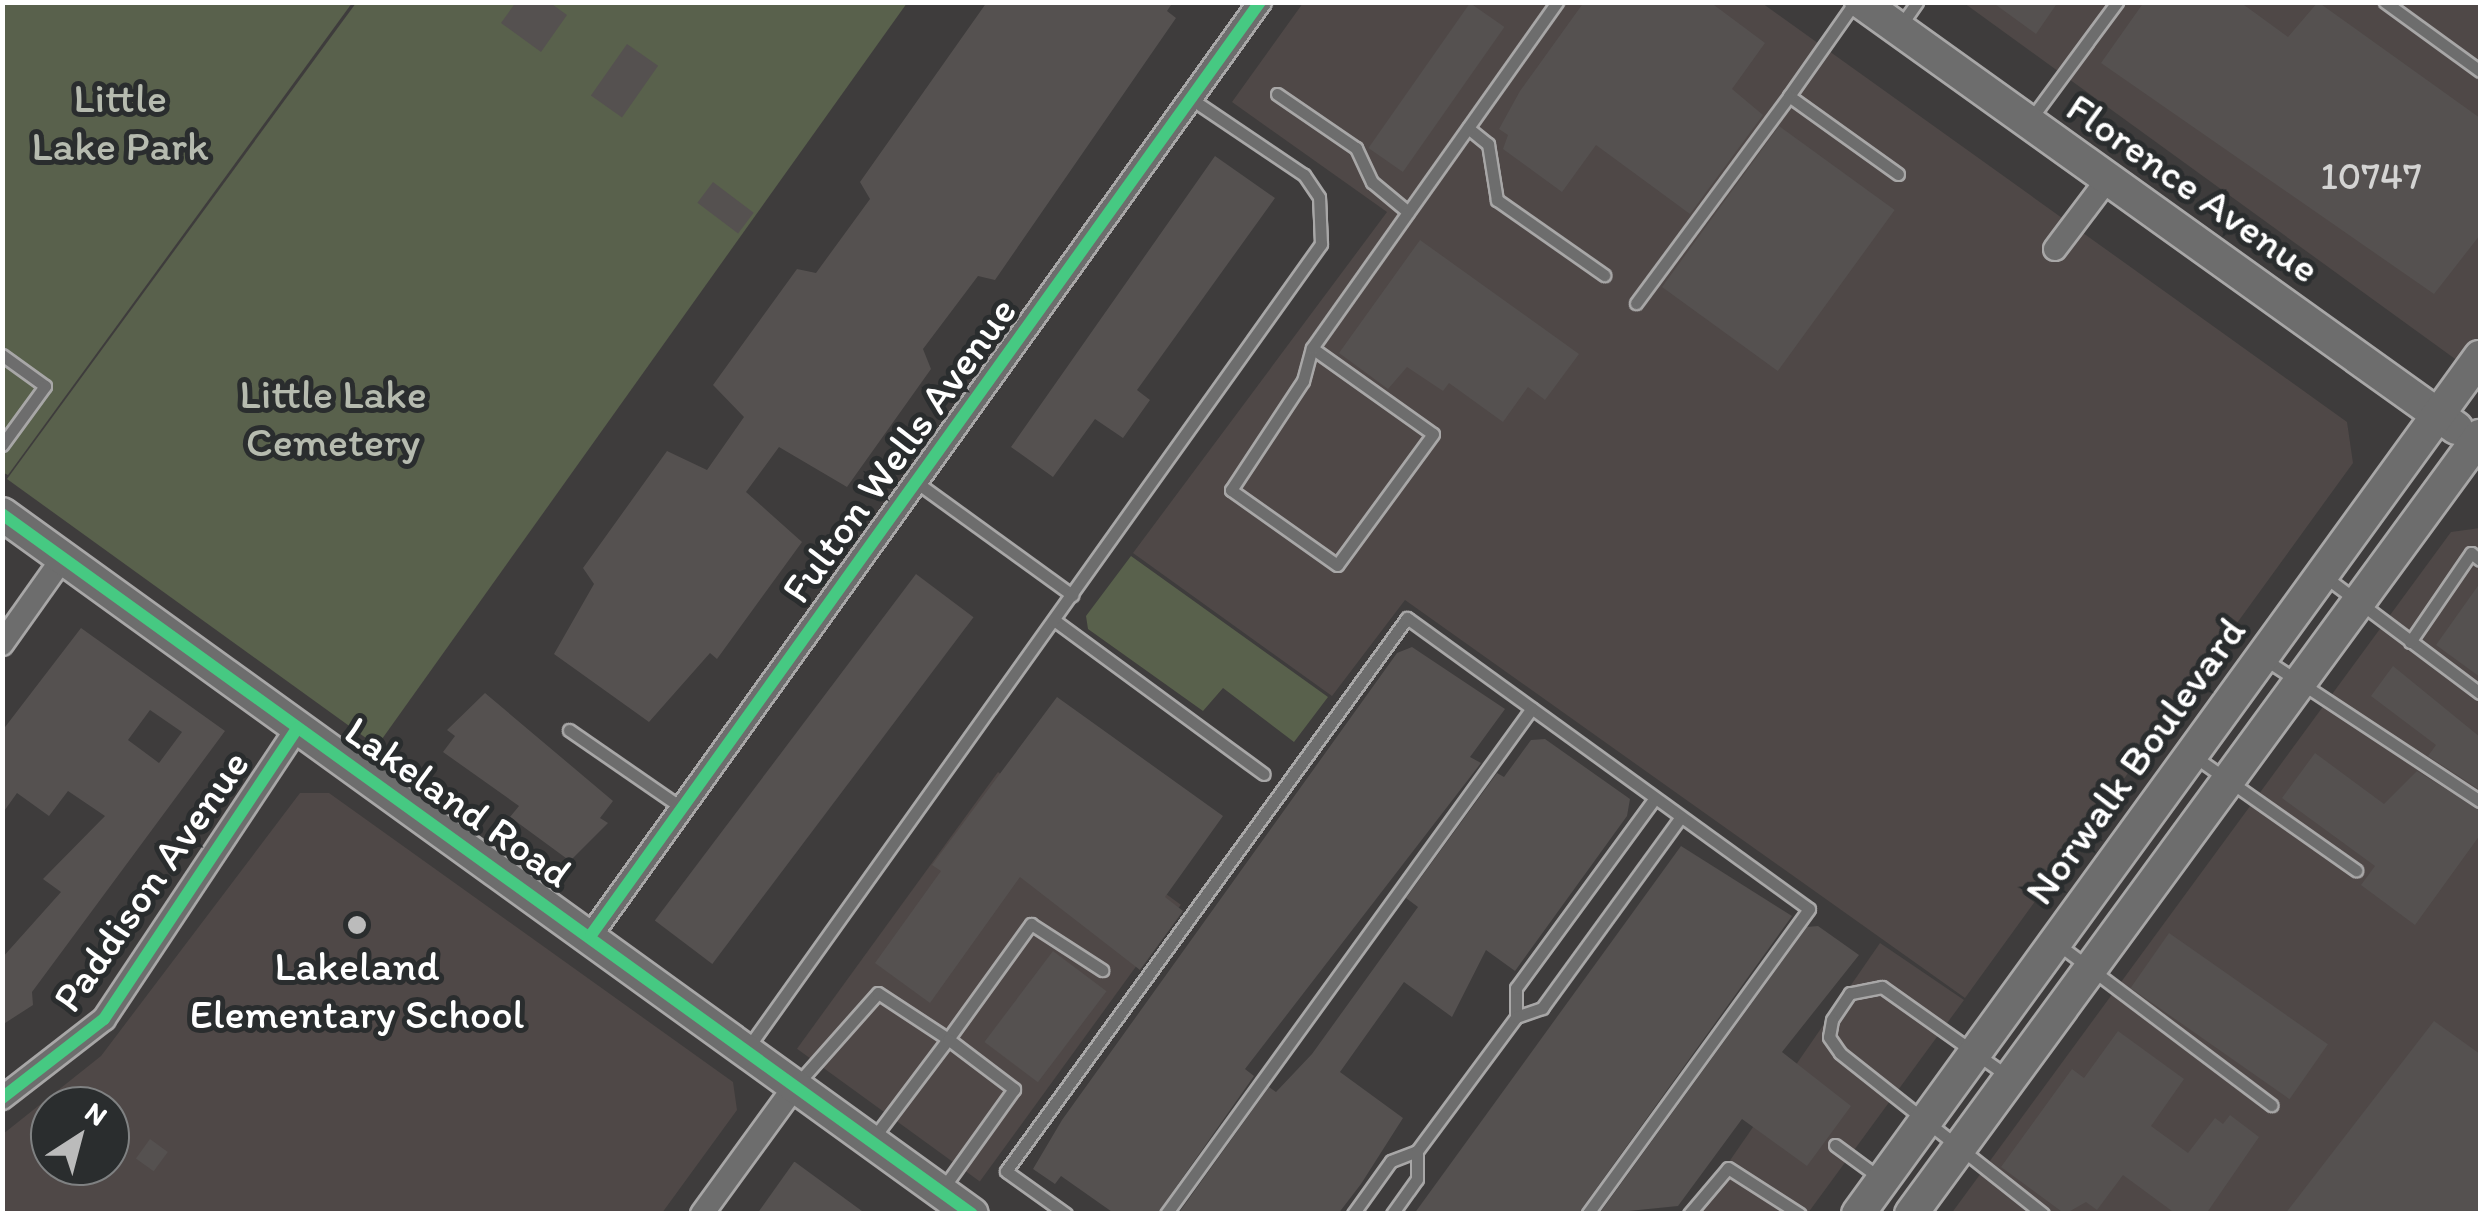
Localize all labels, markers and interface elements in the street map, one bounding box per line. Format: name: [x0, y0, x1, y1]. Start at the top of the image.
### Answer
park label: Little Lake Park: [32, 73, 208, 172]
street label: Florence Avenue: [2058, 83, 2328, 293]
house number: 10747: [2320, 154, 2422, 200]
street label: Fulton Wells Avenue: [771, 288, 1027, 612]
park label: Little Lake Cemetery: [239, 369, 427, 468]
street label: Norwalk Boulevard: [2014, 607, 2256, 915]
street label: Lakeland Road: [335, 705, 581, 899]
street label: Paddison Avenue: [43, 741, 259, 1021]
marker: Lakeland Elementary School: [346, 914, 368, 936]
place label: Lakeland Elementary School: [190, 941, 524, 1040]
north arrow: [30, 1086, 130, 1186]
text: N: [79, 1094, 114, 1133]

